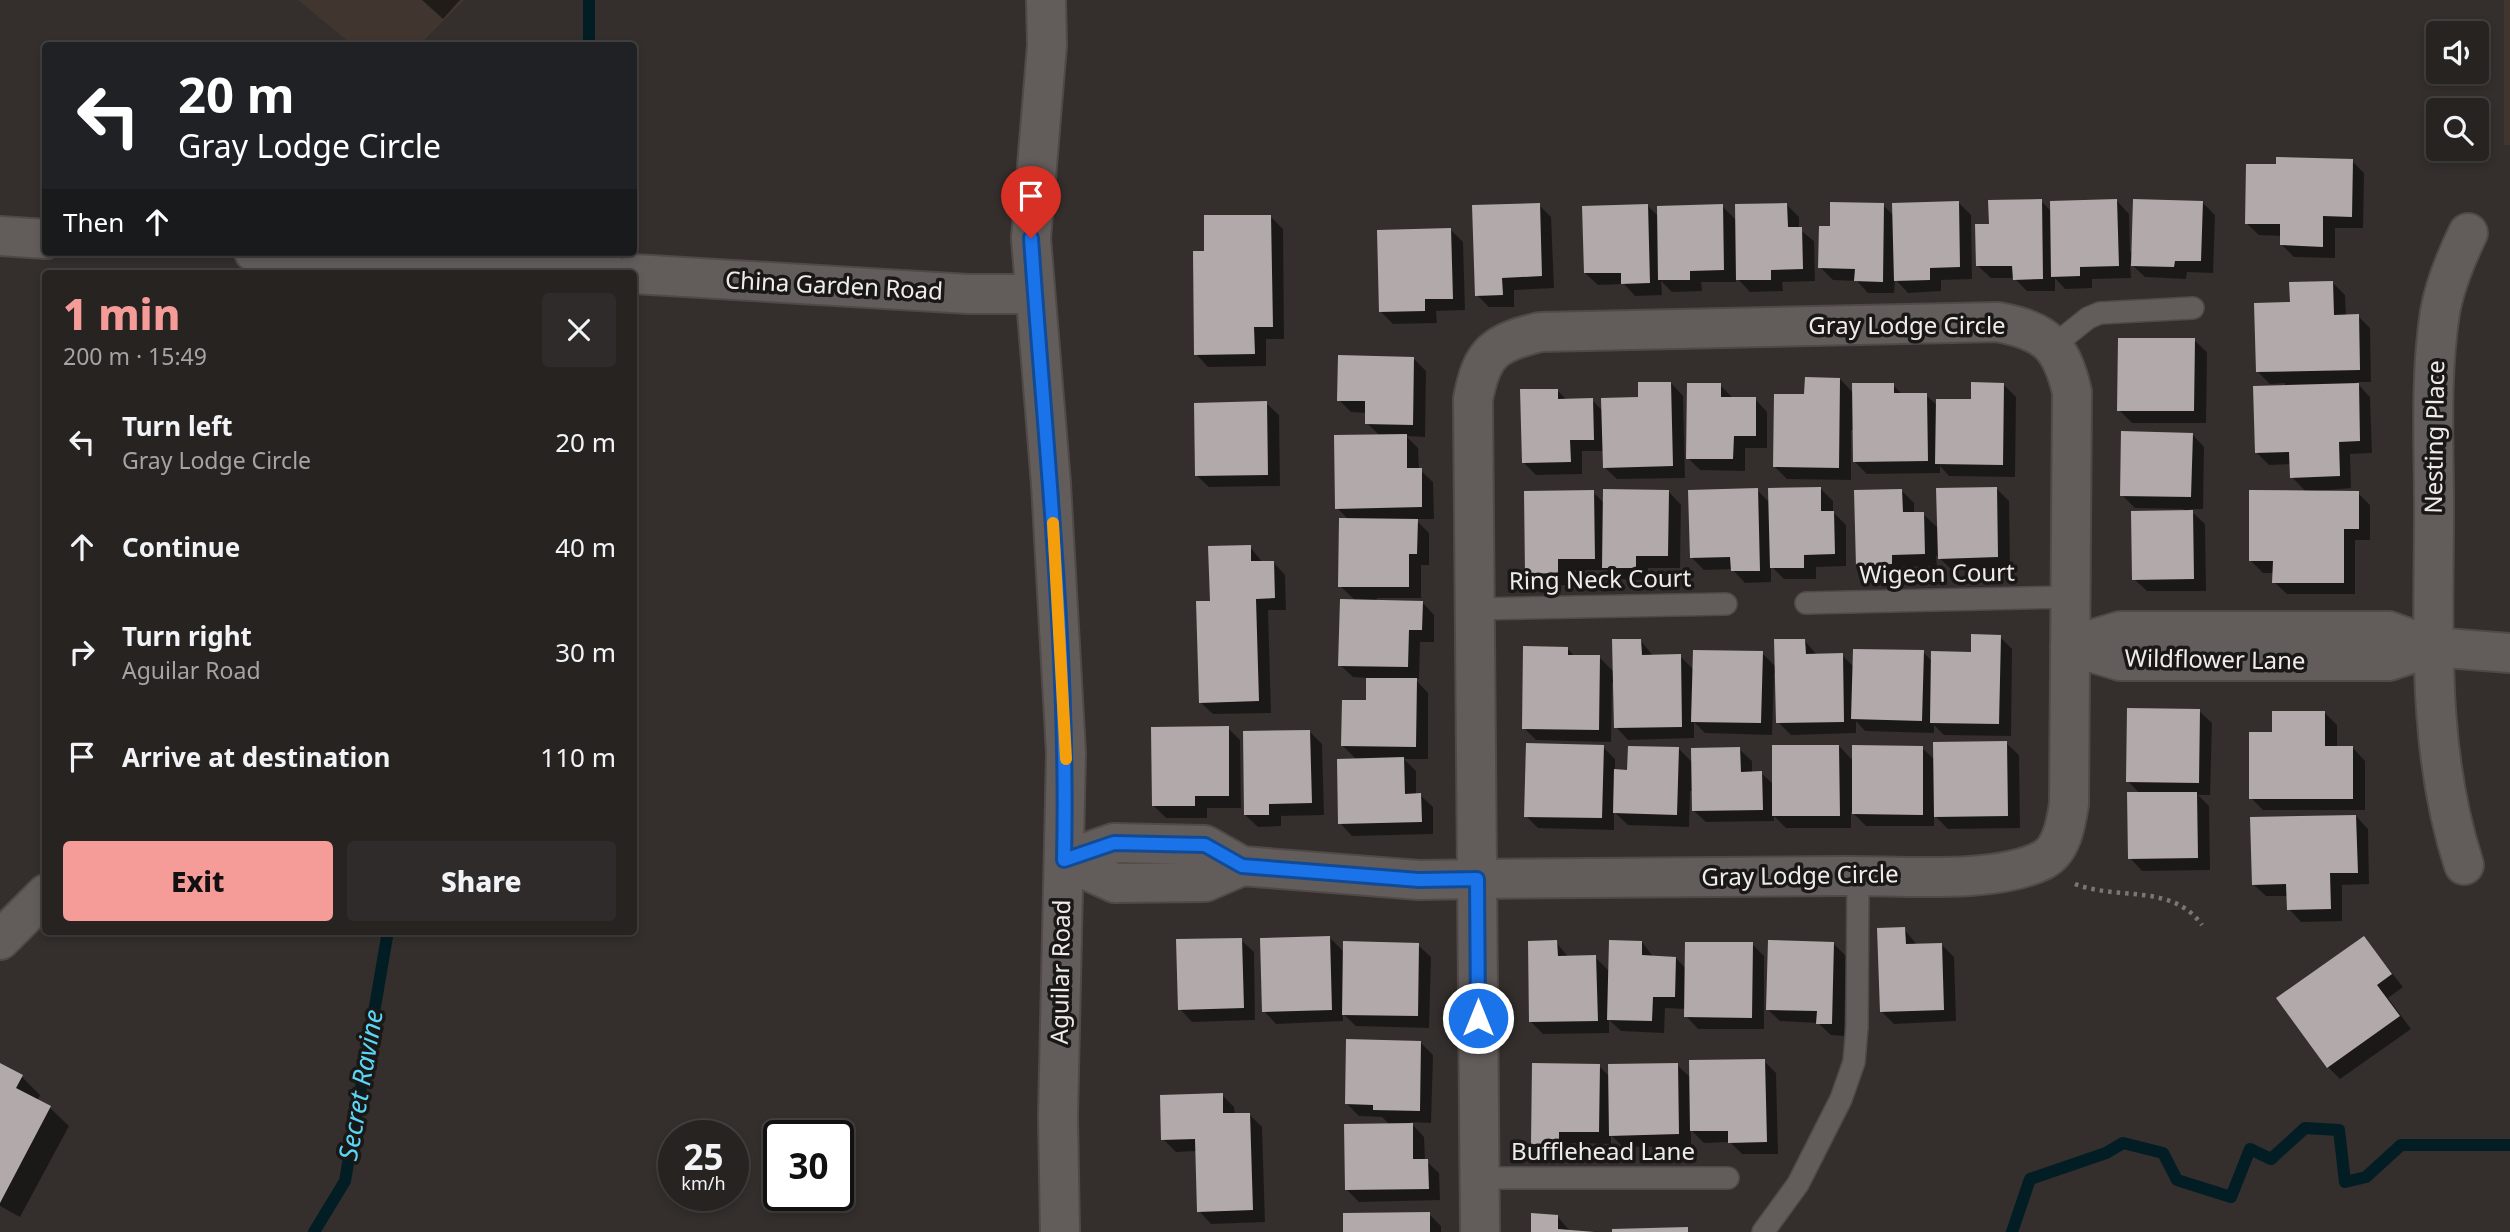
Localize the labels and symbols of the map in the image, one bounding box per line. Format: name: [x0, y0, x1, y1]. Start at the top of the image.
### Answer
pin: [1001, 166, 1061, 238]
street label: China Garden Road: [724, 262, 944, 307]
street label: Gray Lodge Circle: [1808, 308, 2006, 341]
street label: Nesting Place: [2416, 360, 2451, 514]
street label: Wigeon Court: [1859, 555, 2015, 590]
street label: Ring Neck Court: [1508, 560, 1692, 597]
street label: Wildflower Lane: [2124, 640, 2306, 677]
street label: Gray Lodge Circle: [1701, 856, 1899, 893]
street label: Aguilar Road: [1042, 899, 1077, 1045]
position arrow: [1441, 981, 1515, 1055]
water label: Secret Ravine: [329, 1007, 391, 1163]
speed limit sign: 30: [763, 1120, 854, 1211]
street label: Bufflehead Lane: [1511, 1134, 1695, 1167]

